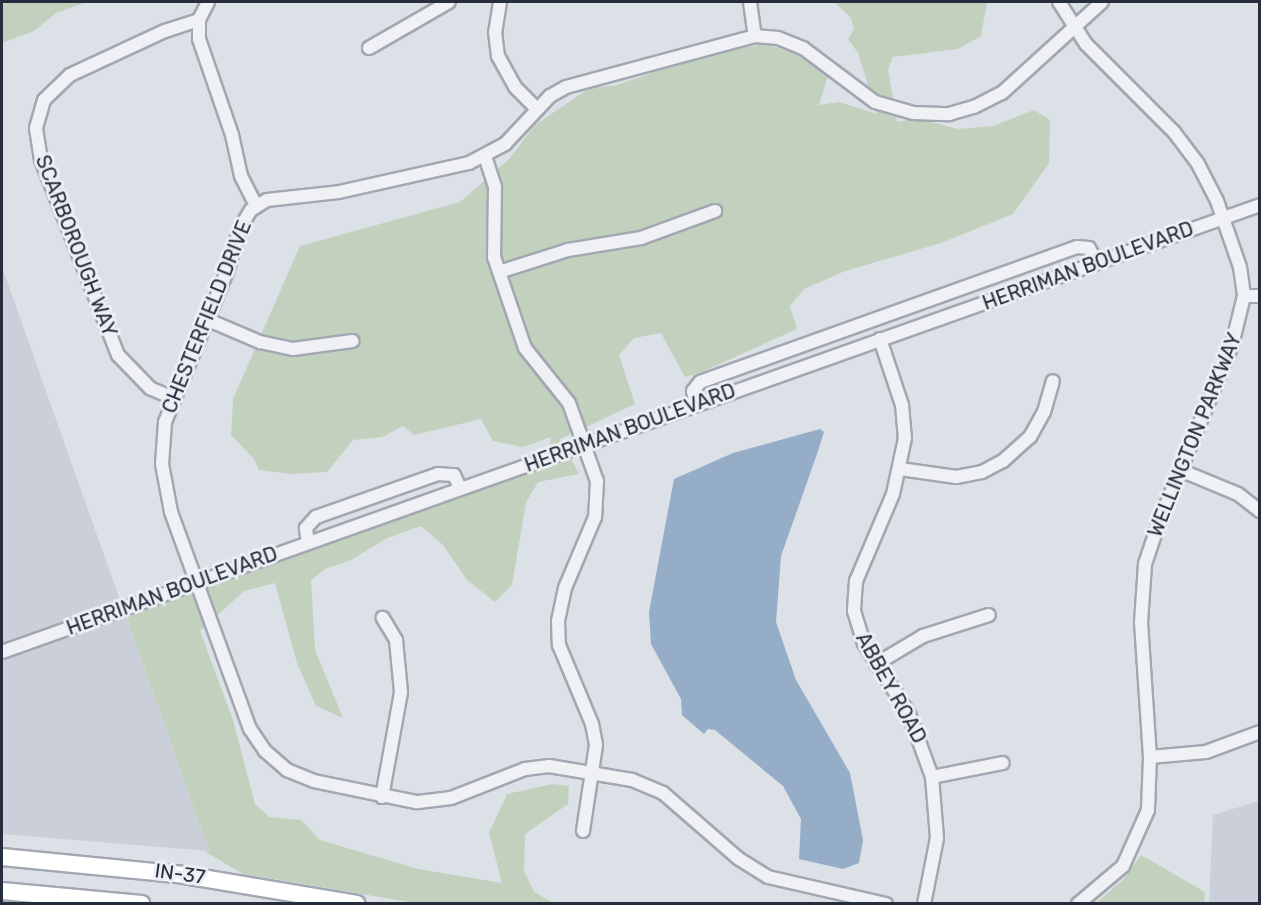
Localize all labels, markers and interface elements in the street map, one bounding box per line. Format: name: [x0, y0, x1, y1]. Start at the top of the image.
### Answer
street label: SCARBOROUGH WAY: [30, 152, 122, 340]
street label: CHESTERFIELD DRIVE: [157, 217, 257, 417]
street label: HERRIMAN BOULEVARD: [979, 217, 1197, 315]
street label: WELLINGTON PARKWAY: [1143, 329, 1247, 541]
street label: HERRIMAN BOULEVARD: [521, 379, 739, 477]
street label: HERRIMAN BOULEVARD: [63, 542, 281, 640]
street label: ABBEY ROAD: [851, 628, 931, 748]
street label: IN-37: [153, 859, 207, 889]

